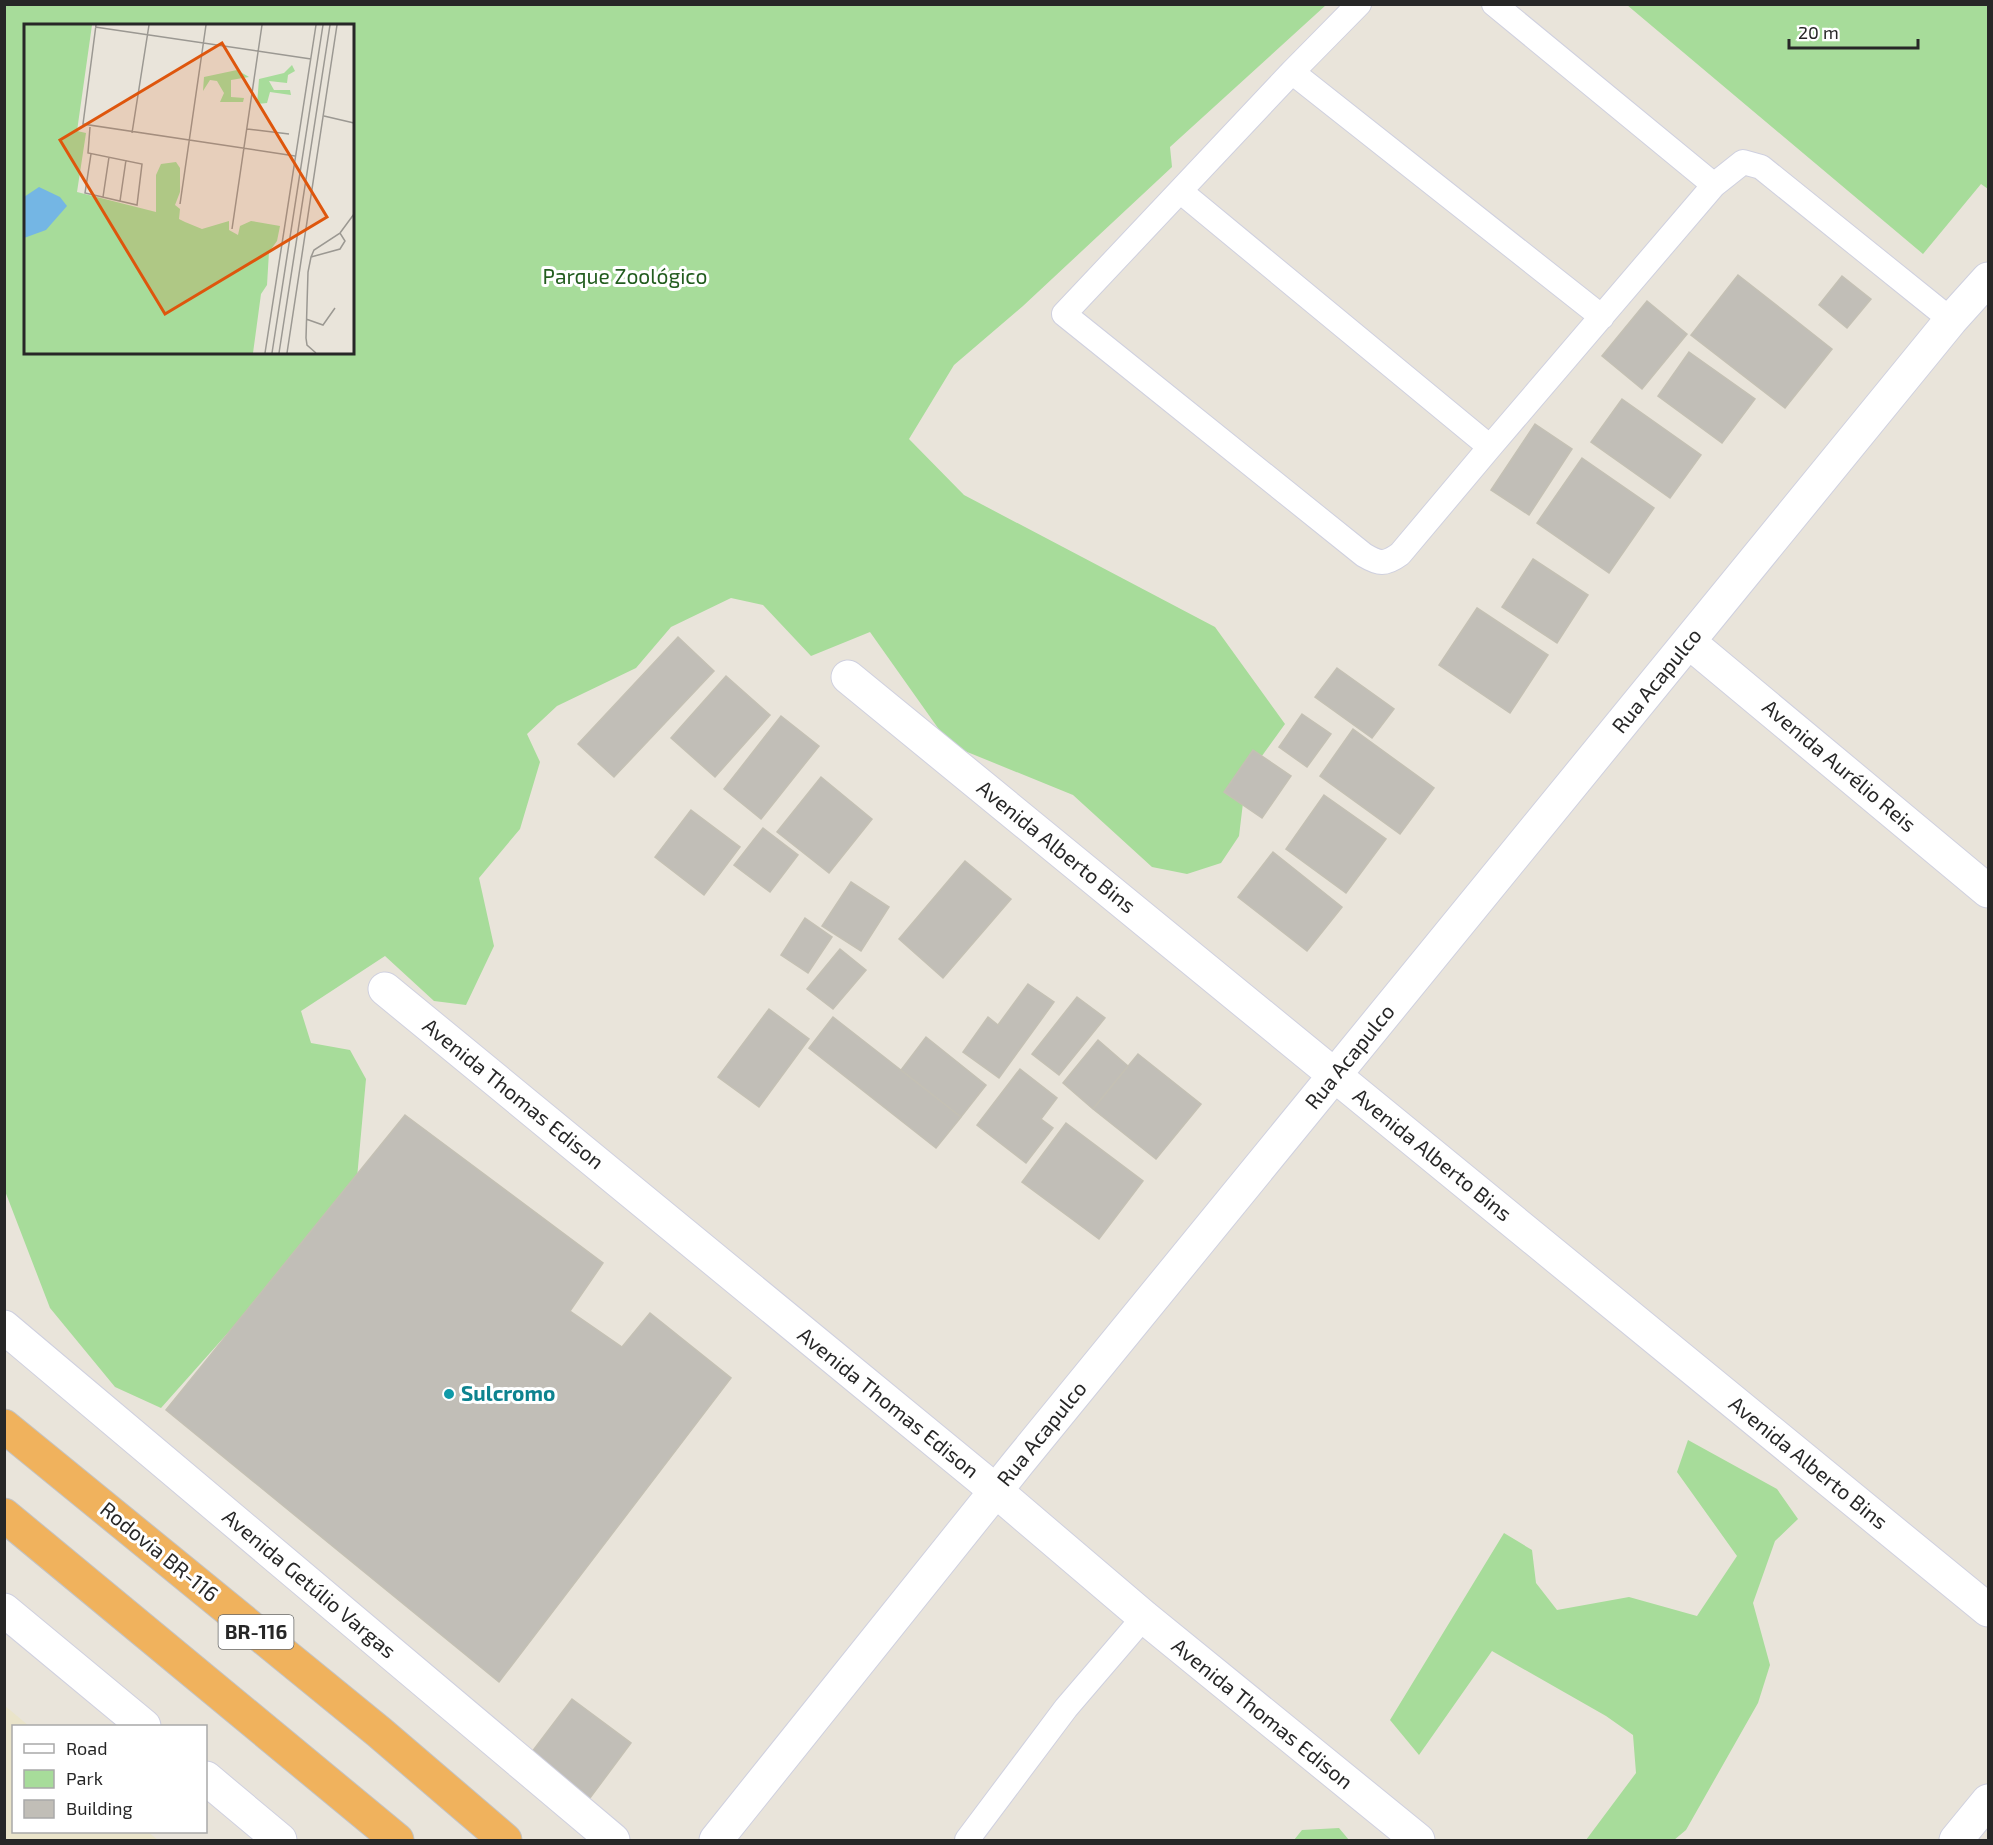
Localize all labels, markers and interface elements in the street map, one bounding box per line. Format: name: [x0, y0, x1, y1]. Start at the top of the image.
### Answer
scale bar: [1789, 12, 1918, 50]
text: 20 m: [1798, 21, 1839, 43]
inset map: [24, 24, 354, 354]
park label: Parque Zoológico: [543, 263, 707, 288]
street label: Rua Acapulco: [1606, 622, 1706, 738]
street label: Avenida Aurélio Reis: [1758, 693, 1922, 836]
street label: Avenida Alberto Bins: [973, 774, 1141, 917]
street label: Rua Acapulco: [1299, 998, 1399, 1114]
street label: Avenida Thomas Edison: [418, 1012, 609, 1174]
street label: Avenida Alberto Bins: [1349, 1082, 1517, 1225]
street label: Avenida Thomas Edison: [793, 1321, 984, 1483]
street label: Rua Acapulco: [991, 1375, 1091, 1491]
place label: Sulcromo: [461, 1380, 555, 1405]
marker: Sulcromo: [442, 1387, 456, 1401]
street label: Avenida Alberto Bins: [1725, 1390, 1893, 1533]
street label: Rodovia BR-116: [96, 1496, 224, 1606]
street label: Avenida Getúlio Vargas: [218, 1503, 402, 1663]
road number: BR-116: [218, 1615, 294, 1649]
street label: Avenida Thomas Edison: [1167, 1632, 1358, 1794]
legend: [12, 1725, 207, 1833]
text: Road: [66, 1737, 107, 1759]
text: Park: [66, 1767, 103, 1789]
text: Building: [66, 1797, 133, 1819]

